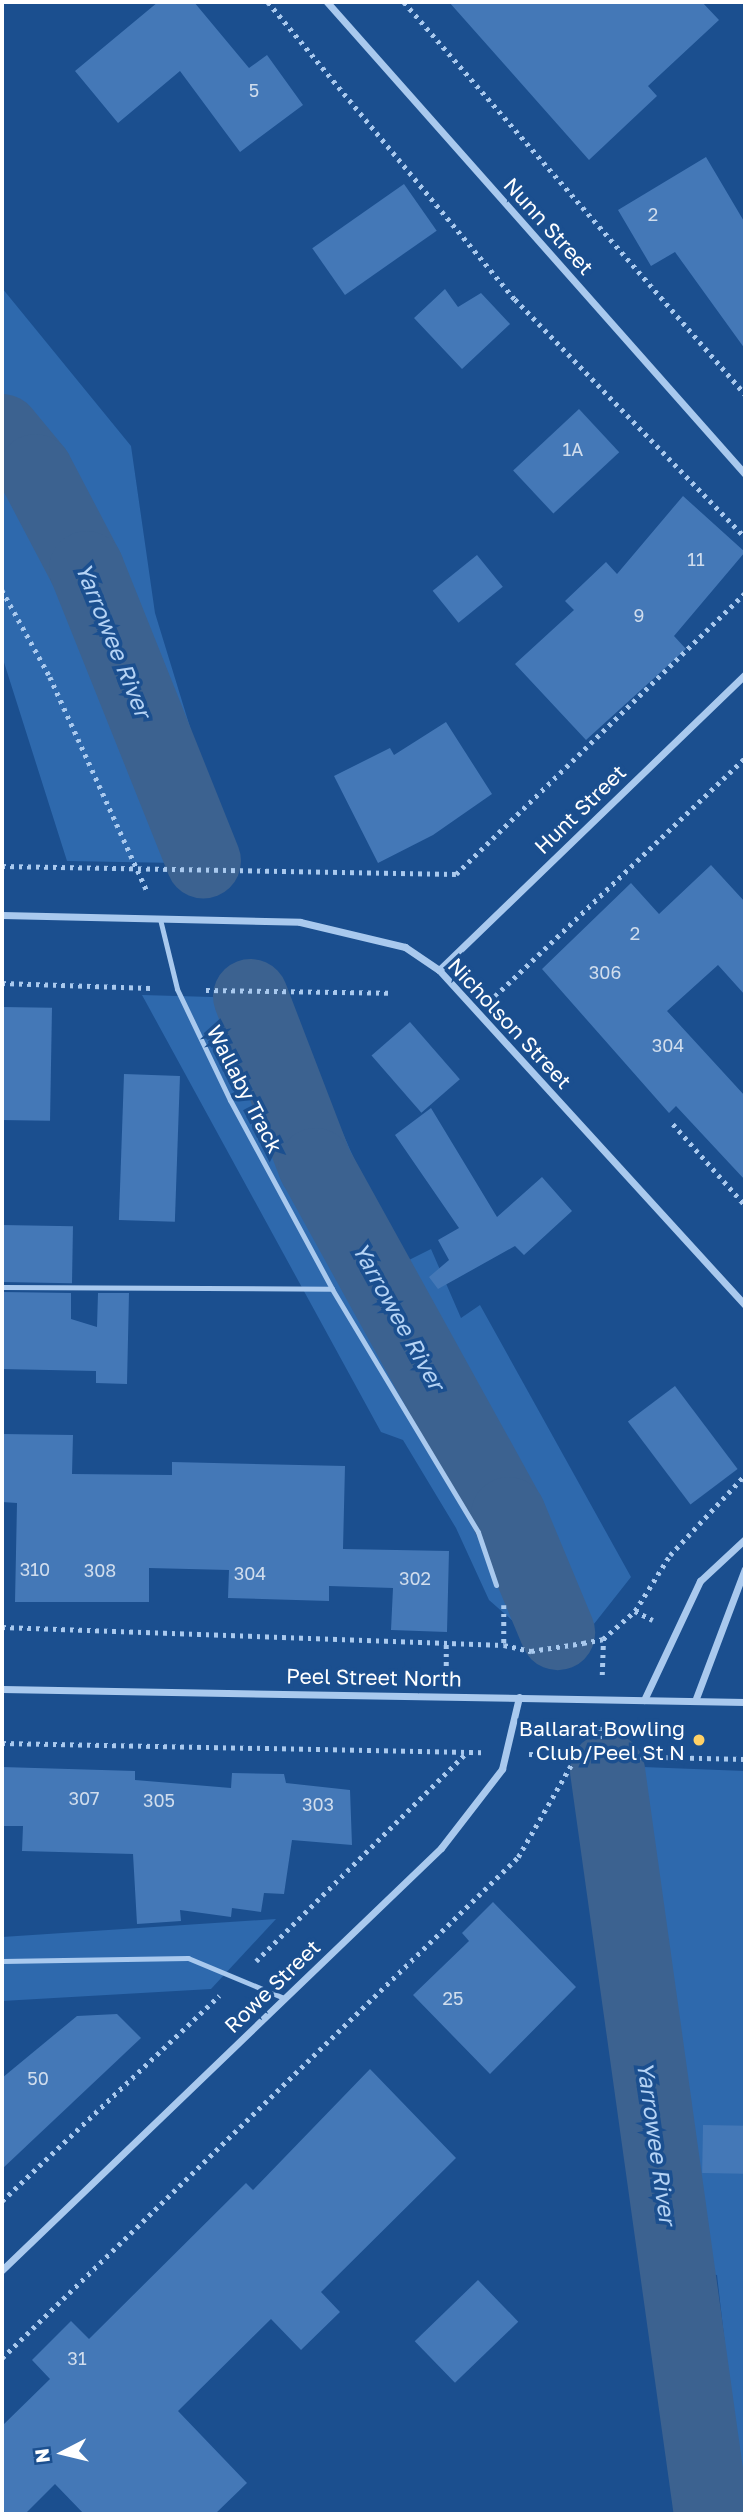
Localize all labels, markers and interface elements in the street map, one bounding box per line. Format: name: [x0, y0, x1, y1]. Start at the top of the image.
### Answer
house number: 5: [249, 79, 259, 101]
street label: Nunn Street: [499, 172, 599, 280]
house number: 2: [648, 203, 658, 225]
house number: 1A: [563, 438, 583, 460]
house number: 11: [687, 548, 705, 570]
water label: Yarrowee River: [70, 559, 158, 721]
house number: 9: [634, 604, 644, 626]
street label: Hunt Street: [529, 759, 631, 859]
house number: 2: [630, 922, 640, 944]
street label: Nicholson Street: [443, 952, 577, 1094]
house number: 306: [589, 961, 621, 983]
street label: Wallaby Track: [202, 1021, 288, 1157]
house number: 304: [652, 1034, 684, 1056]
water label: Yarrowee River: [347, 1237, 451, 1395]
house number: 310: [20, 1558, 50, 1580]
house number: 308: [84, 1559, 116, 1581]
house number: 304: [234, 1562, 266, 1584]
house number: 302: [399, 1567, 431, 1589]
street label: Peel Street North: [286, 1663, 462, 1691]
place label: Ballarat Bowling Club/Peel St N: [519, 1715, 685, 1765]
marker: Ballarat Bowling Club/Peel St N: [691, 1732, 707, 1748]
house number: 307: [68, 1787, 100, 1809]
house number: 305: [143, 1789, 175, 1811]
house number: 303: [302, 1793, 334, 1815]
street label: Rowe Street: [219, 1934, 325, 2038]
house number: 25: [443, 1987, 463, 2009]
water label: Yarrowee River: [632, 2060, 682, 2226]
house number: 50: [27, 2067, 49, 2089]
house number: 31: [67, 2347, 87, 2369]
north arrow: [28, 2418, 98, 2488]
text: N: [29, 2447, 54, 2464]

